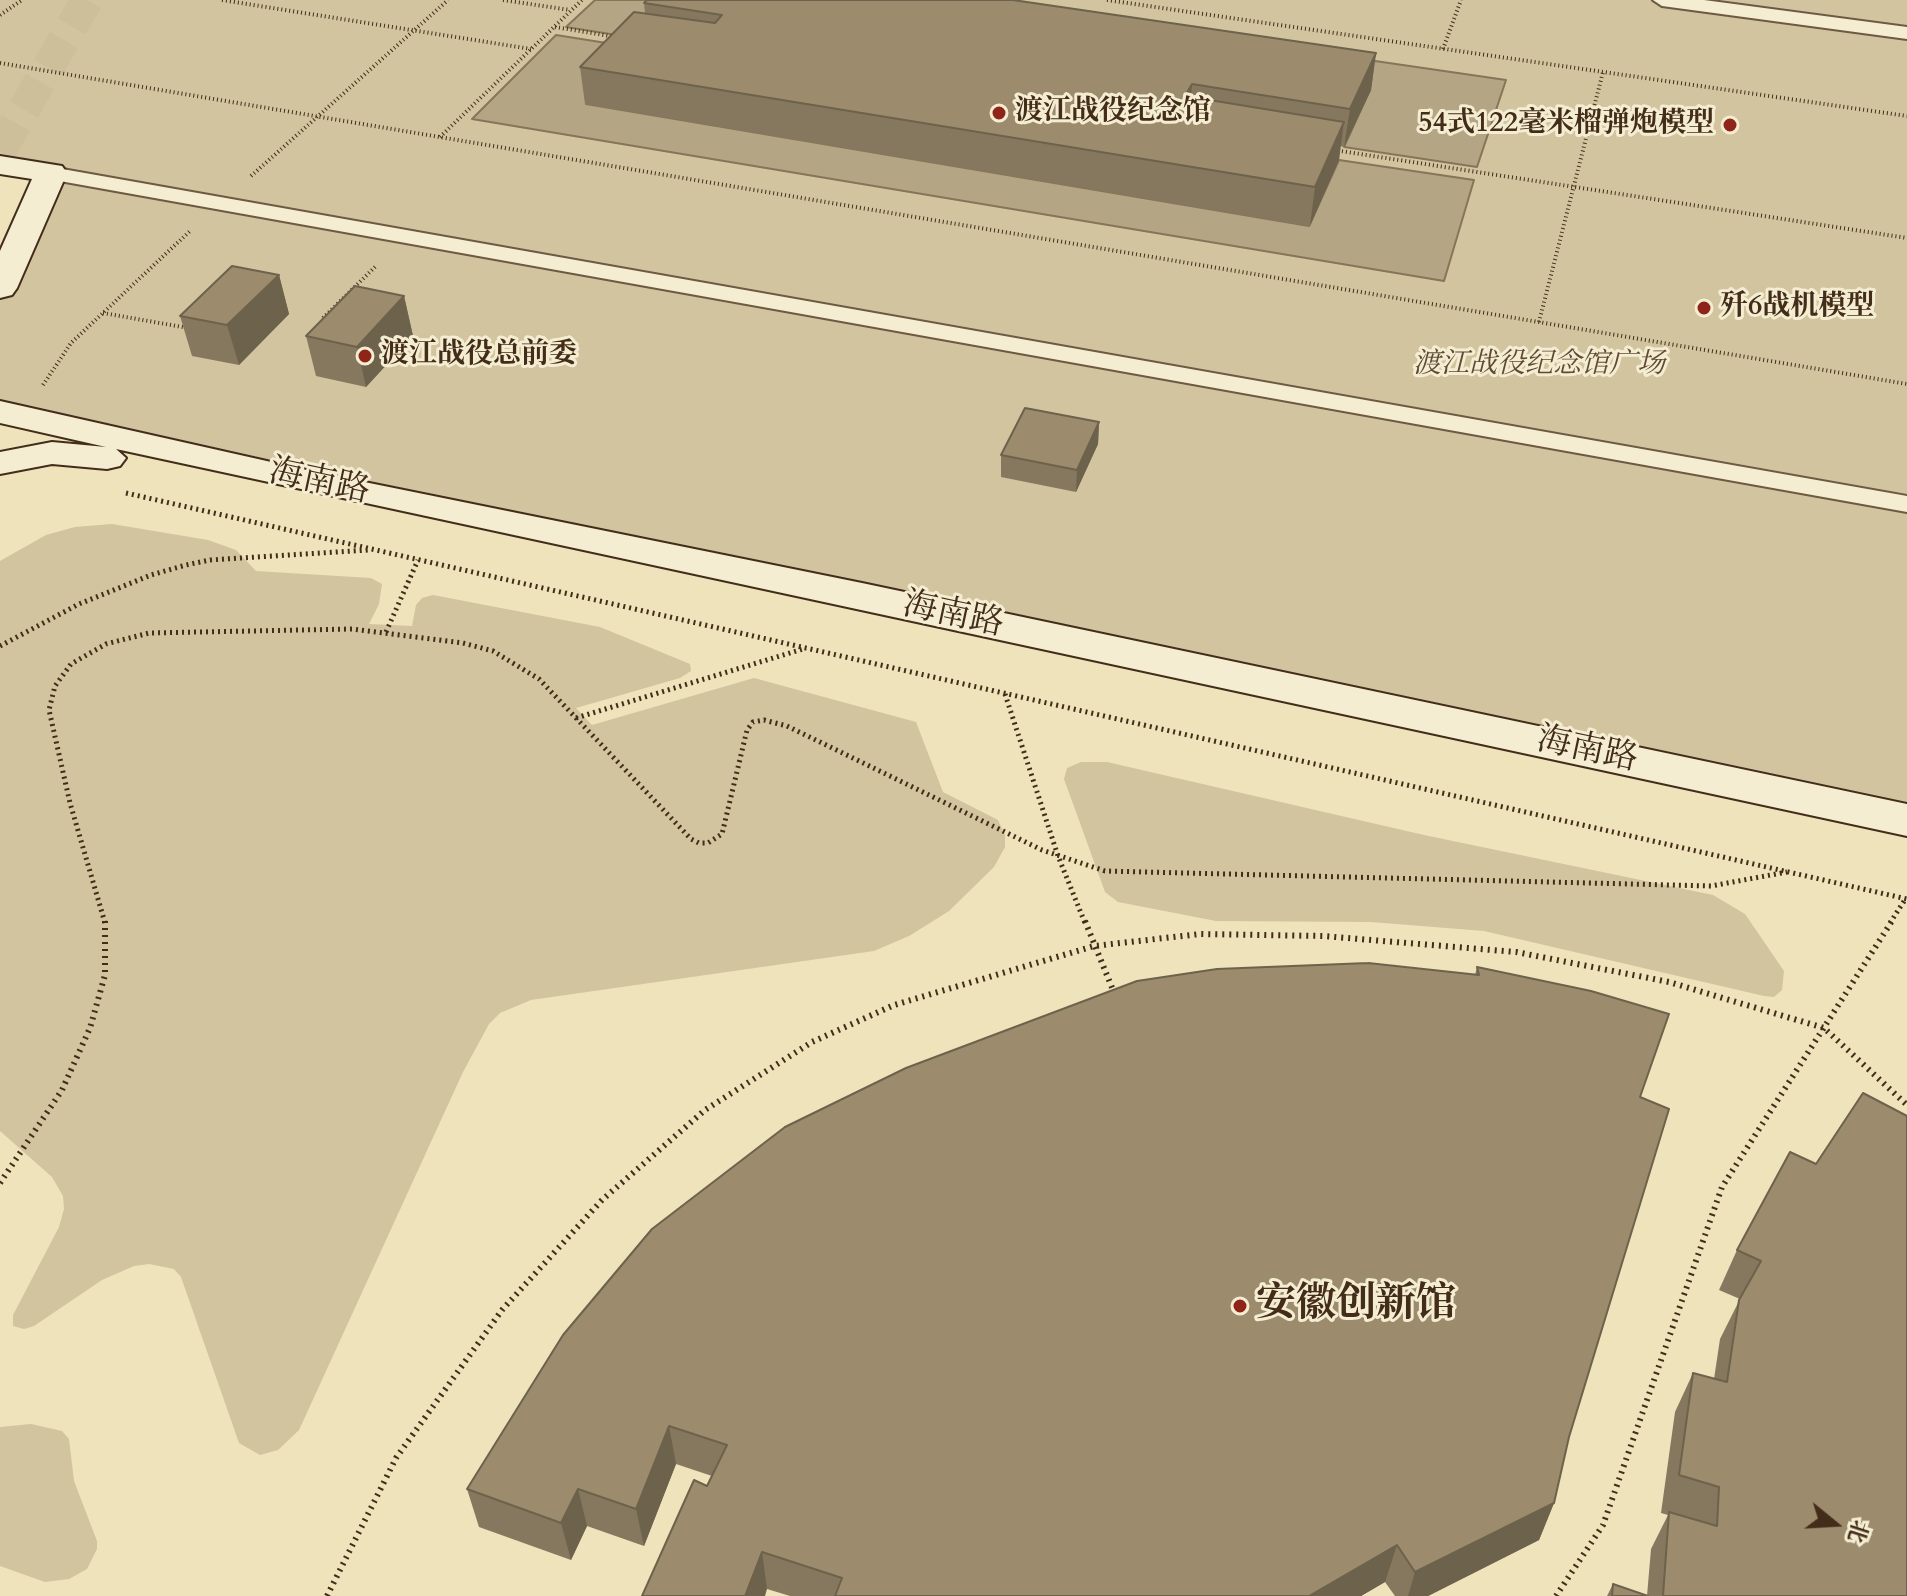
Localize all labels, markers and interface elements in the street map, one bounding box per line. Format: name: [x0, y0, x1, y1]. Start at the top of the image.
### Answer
place label: 渡江战役纪念馆: [1015, 96, 1211, 130]
marker: 渡江战役纪念馆: [990, 104, 1008, 122]
place label: 54式122毫米榴弹炮模型: [1418, 108, 1714, 142]
marker: 54式122毫米榴弹炮模型: [1721, 116, 1739, 134]
place label: 歼6战机模型: [1720, 291, 1874, 325]
marker: 歼6战机模型: [1695, 299, 1713, 317]
place label: 渡江战役总前委: [381, 339, 577, 373]
marker: 渡江战役总前委: [356, 347, 374, 365]
park label: 渡江战役纪念馆广场: [1413, 349, 1665, 383]
street label: 海南路: [265, 452, 373, 514]
street label: 海南路: [899, 585, 1007, 647]
street label: 海南路: [1533, 720, 1641, 782]
place label: 安徽创新馆: [1256, 1282, 1456, 1330]
marker: 安徽创新馆: [1231, 1297, 1249, 1315]
north arrow: [1795, 1484, 1875, 1564]
text: 北: [1840, 1516, 1875, 1547]

